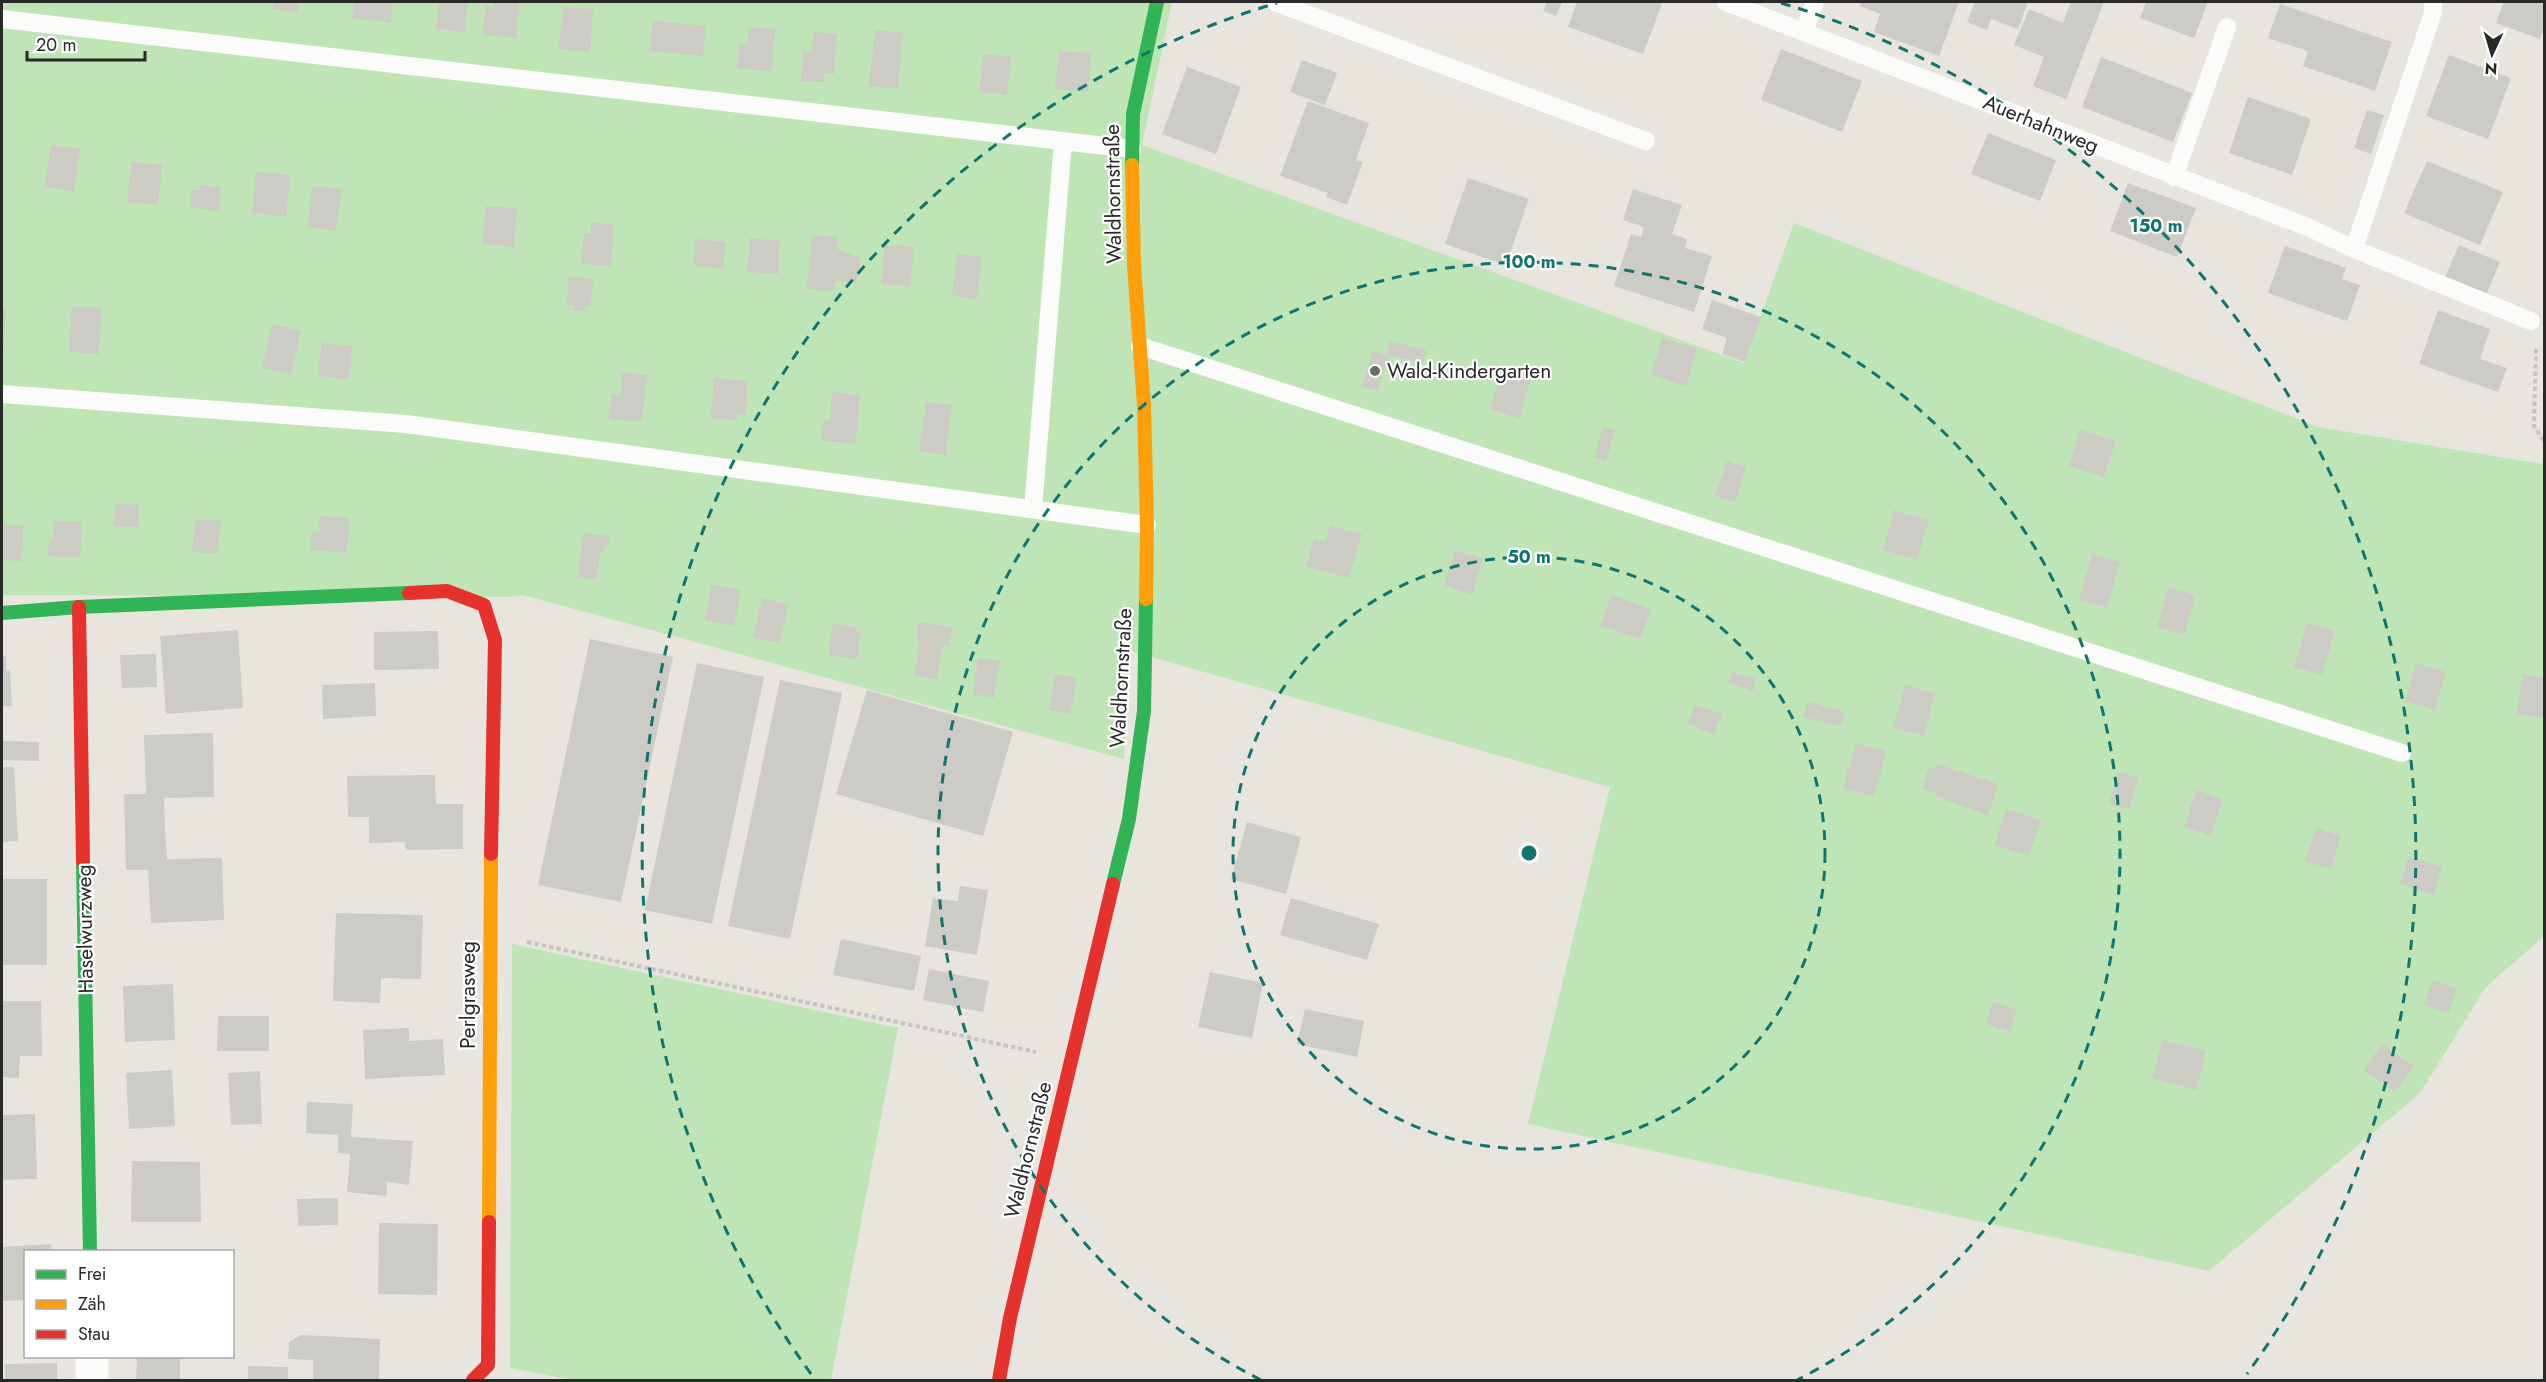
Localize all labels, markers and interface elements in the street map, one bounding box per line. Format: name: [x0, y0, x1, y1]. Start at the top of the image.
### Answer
scale bar: [27, 24, 146, 62]
north arrow: [2462, 24, 2522, 84]
text: 20 m: [36, 32, 76, 58]
text: N: [2484, 57, 2498, 80]
street label: Auerhahnweg: [1979, 87, 2103, 161]
street label: Waldhornstraße: [1097, 124, 1129, 264]
text: 150 m: [2130, 213, 2182, 239]
text: 100 m: [1502, 249, 1556, 275]
place label: Wald-Kindergarten: [1387, 356, 1551, 386]
marker: Wald-Kindergarten: [1368, 364, 1382, 378]
text: 50 m: [1507, 544, 1551, 570]
street label: Waldhornstraße: [1102, 607, 1140, 749]
centre of rings: [1519, 843, 1539, 863]
street label: Haselwurzweg: [69, 864, 101, 994]
street label: Perlgrasweg: [453, 941, 483, 1049]
street label: Waldhornstraße: [997, 1078, 1060, 1221]
legend: [24, 1250, 234, 1358]
text: Frei: [78, 1261, 107, 1287]
text: Zäh: [78, 1291, 106, 1317]
text: Stau: [78, 1321, 110, 1347]

